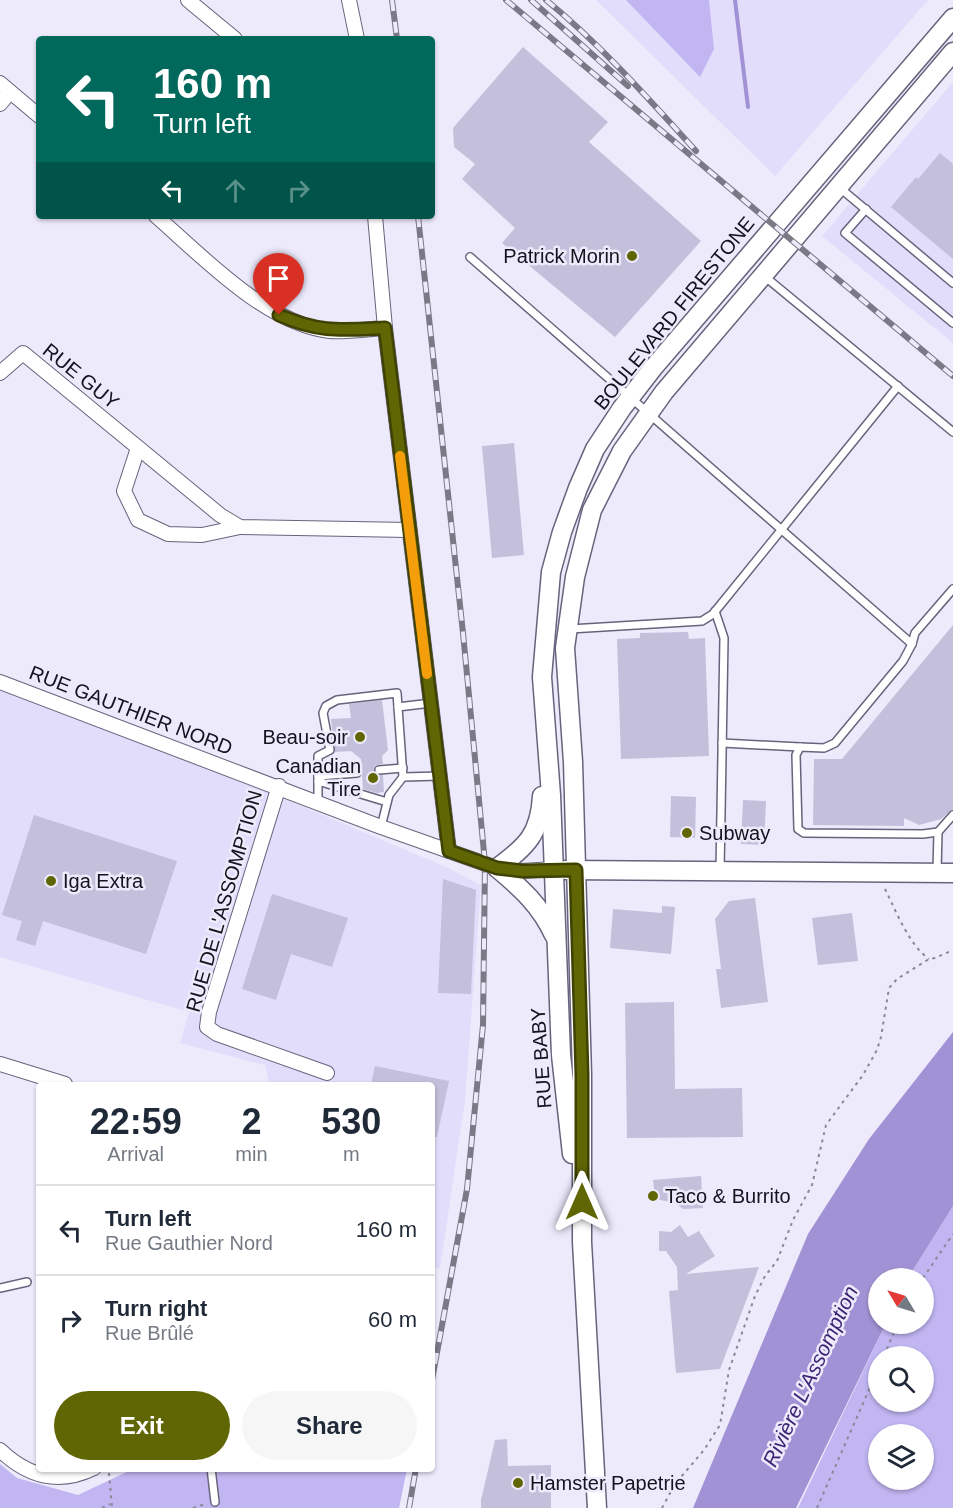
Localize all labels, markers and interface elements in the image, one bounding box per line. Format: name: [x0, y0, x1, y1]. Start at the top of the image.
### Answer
icon: left: [54, 60, 132, 138]
text: 160 m: [153, 60, 272, 107]
text: Turn left: [153, 109, 251, 139]
icon: left: [156, 174, 189, 207]
icon: ahead: [219, 174, 252, 207]
icon: right: [282, 174, 315, 207]
street label: BOULEVARD FIRESTONE: [589, 212, 759, 414]
place label: Patrick Morin: [503, 245, 620, 267]
marker: Patrick Morin: [625, 249, 639, 263]
pin: [253, 253, 304, 315]
icon: arrive: [262, 262, 295, 295]
street label: RUE GUY: [39, 339, 123, 413]
street label: RUE GAUTHIER NORD: [26, 661, 236, 759]
place label: Beau-soir: [262, 726, 348, 748]
marker: Beau-soir: [353, 730, 367, 744]
place label: Canadian Tire: [275, 755, 361, 800]
marker: Canadian Tire: [366, 771, 380, 785]
street label: RUE DE L'ASSOMPTION: [182, 788, 266, 1014]
place label: Subway: [699, 822, 770, 844]
marker: Subway: [680, 826, 694, 840]
place label: Iga Extra: [63, 870, 144, 892]
marker: Iga Extra: [44, 874, 58, 888]
street label: RUE BABY: [526, 1007, 556, 1109]
text: 22:59: [90, 1101, 182, 1142]
text: 2: [241, 1101, 261, 1142]
text: 530: [321, 1101, 381, 1142]
text: Arrival: [107, 1143, 164, 1165]
text: min: [235, 1143, 268, 1165]
text: m: [343, 1143, 360, 1165]
position arrow: [550, 1170, 614, 1234]
place label: Taco & Burrito: [665, 1185, 791, 1207]
marker: Taco & Burrito: [646, 1189, 660, 1203]
text: Turn left: [105, 1206, 191, 1231]
icon: left: [54, 1214, 87, 1247]
text: 160 m: [356, 1217, 417, 1242]
text: Rue Gauthier Nord: [105, 1232, 273, 1254]
north arrow: [868, 1268, 934, 1334]
map controls: [868, 1268, 934, 1490]
water label: Rivière L'Assomption: [758, 1282, 862, 1470]
text: Turn right: [105, 1296, 207, 1321]
icon: right: [54, 1304, 87, 1337]
text: 60 m: [368, 1307, 417, 1332]
text: Rue Brûlé: [105, 1322, 194, 1344]
button: search: [868, 1346, 934, 1412]
button: Exit: [54, 1391, 230, 1460]
button: Share: [242, 1391, 417, 1460]
button: layers: [868, 1424, 934, 1490]
place label: Hamster Papetrie: [530, 1472, 686, 1494]
marker: Hamster Papetrie: [511, 1476, 525, 1490]

